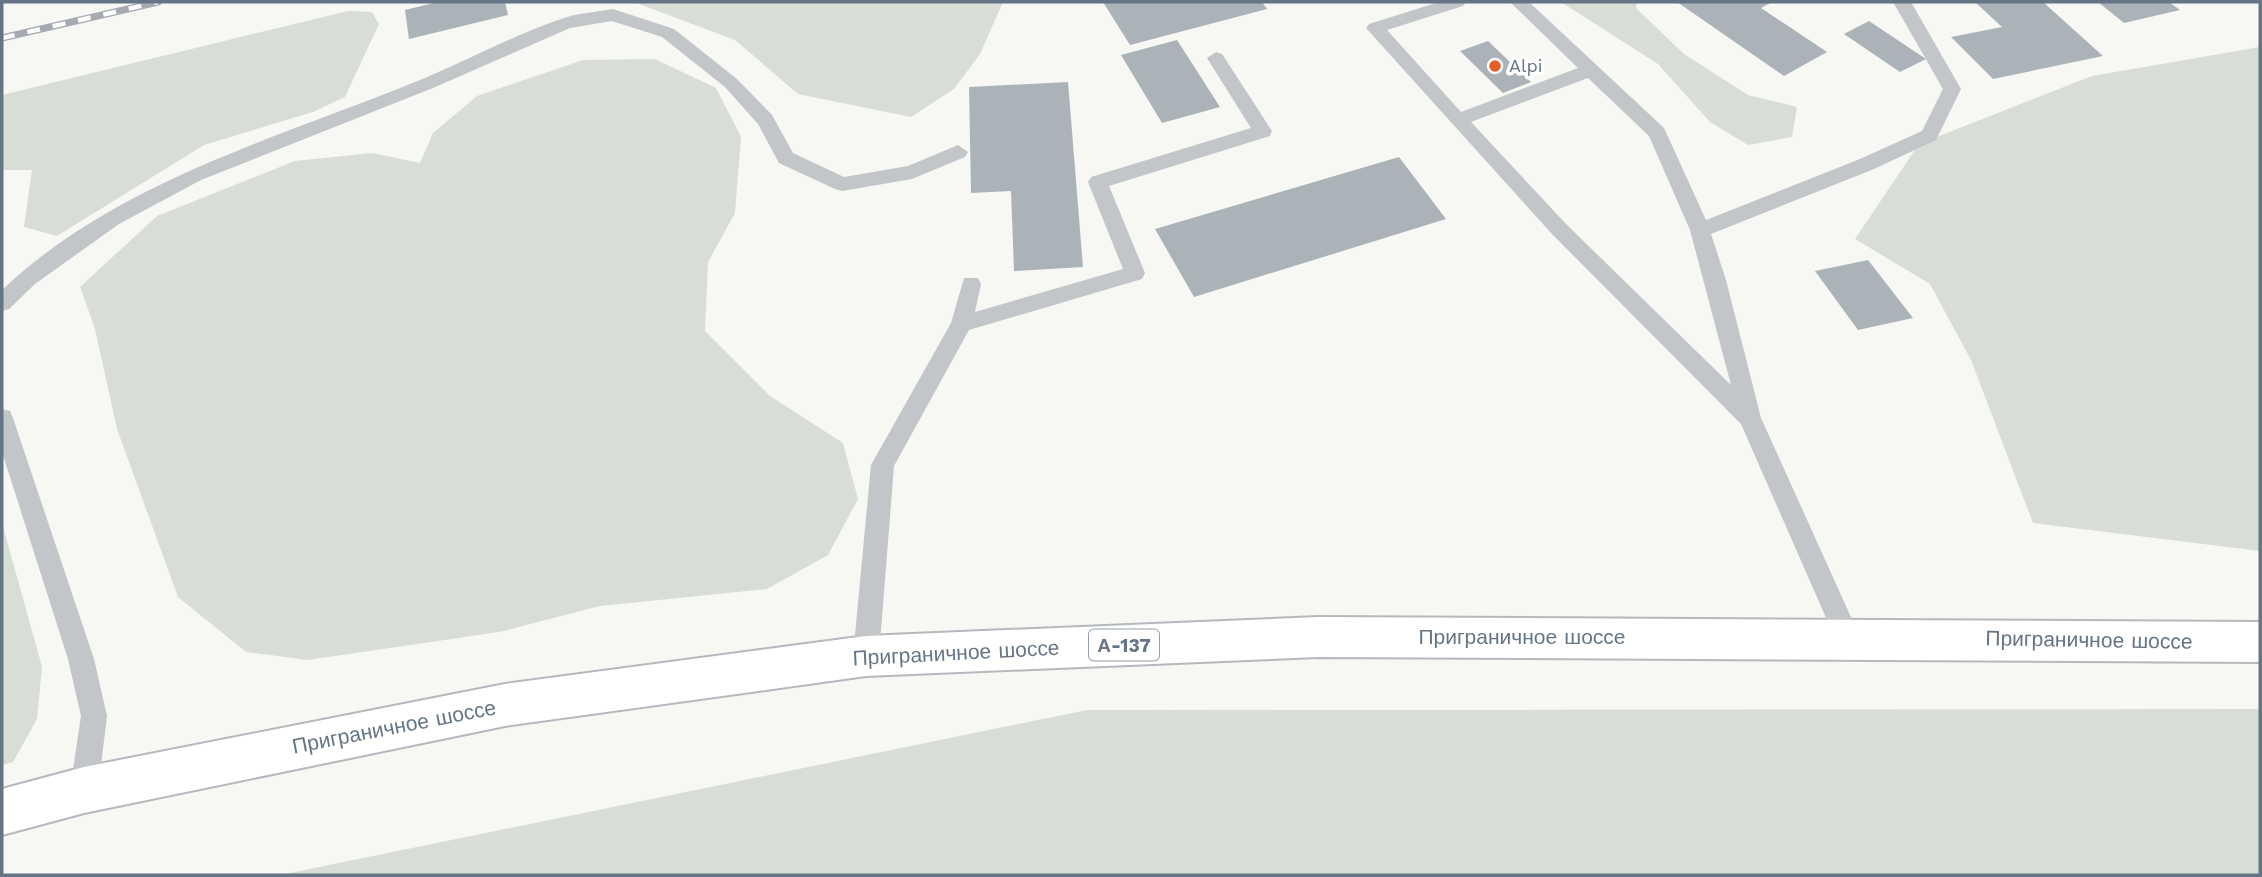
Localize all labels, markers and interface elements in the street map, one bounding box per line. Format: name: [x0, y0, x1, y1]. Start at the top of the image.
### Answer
place label: Alpi: [1509, 55, 1542, 76]
marker: Alpi: [1487, 58, 1503, 74]
street label: Приграничное шоссе: [1418, 624, 1626, 649]
street label: Приграничное шоссе: [1985, 625, 2193, 654]
road number: А-137: [1089, 630, 1159, 660]
street label: Приграничное шоссе: [852, 635, 1060, 670]
street label: Приграничное шоссе: [290, 694, 498, 759]

